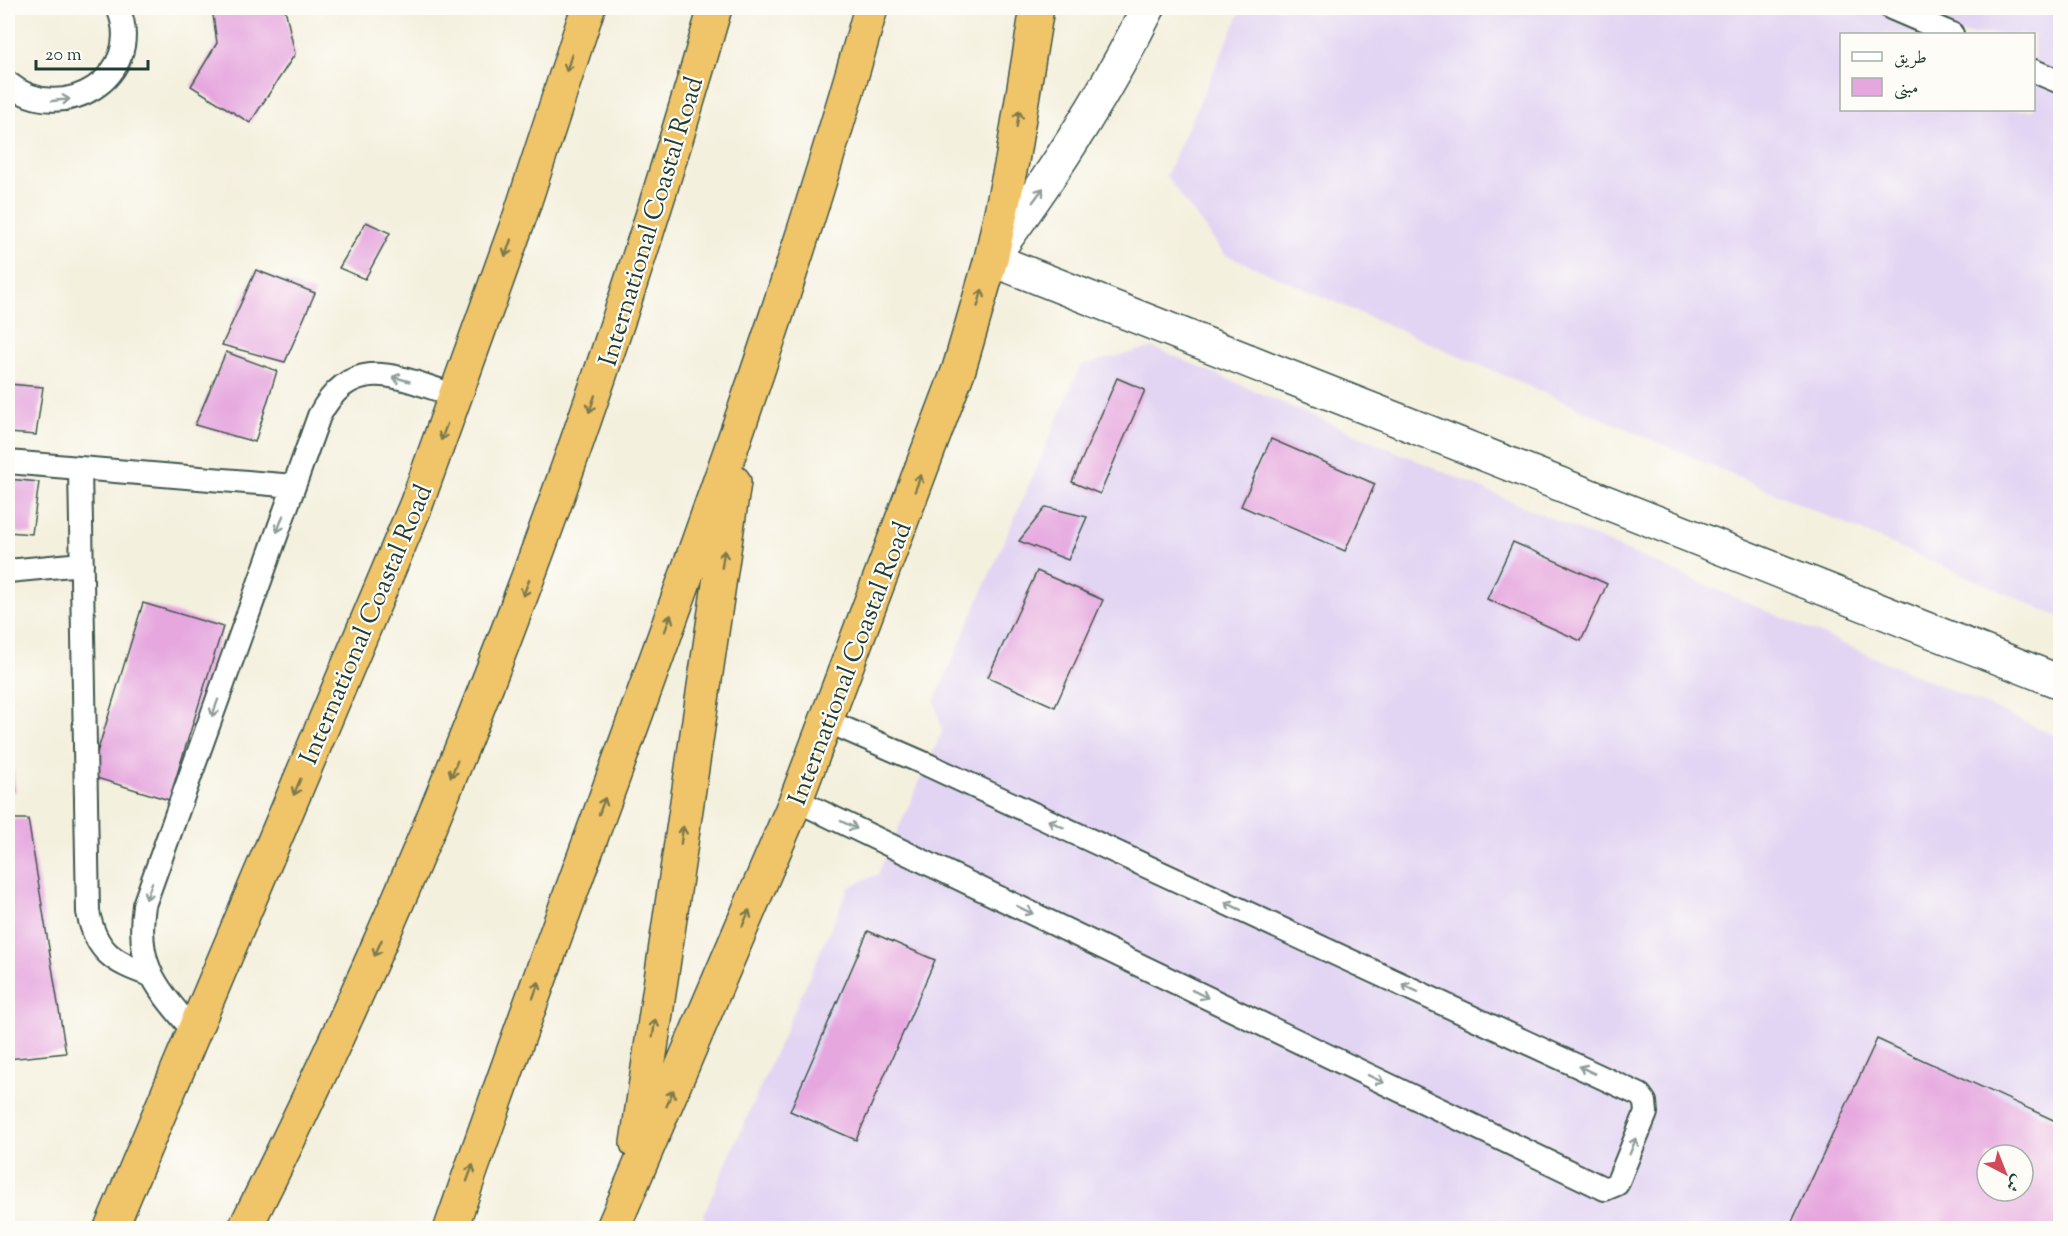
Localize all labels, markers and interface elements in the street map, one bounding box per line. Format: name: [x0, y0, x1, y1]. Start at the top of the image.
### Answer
scale bar: [36, 33, 148, 71]
legend: [1840, 33, 2035, 111]
text: 20 m: [45, 43, 82, 69]
text: طريق: [1894, 46, 1927, 72]
one-way arrow: [563, 53, 574, 72]
street label: International Coastal Road: [591, 72, 714, 371]
text: مبنى: [1894, 76, 1919, 102]
one-way arrow: [51, 94, 70, 105]
one-way arrow: [1013, 110, 1024, 130]
one-way arrow: [1032, 187, 1044, 203]
one-way arrow: [502, 238, 513, 257]
one-way arrow: [975, 289, 986, 308]
one-way arrow: [392, 373, 411, 384]
one-way arrow: [585, 394, 596, 413]
one-way arrow: [437, 422, 448, 441]
one-way arrow: [913, 474, 924, 493]
street label: International Coastal Road: [292, 479, 443, 771]
one-way arrow: [274, 514, 285, 533]
street label: International Coastal Road: [780, 517, 923, 811]
one-way arrow: [717, 550, 728, 569]
one-way arrow: [519, 578, 530, 596]
one-way arrow: [664, 614, 675, 633]
one-way arrow: [208, 698, 219, 717]
one-way arrow: [448, 759, 459, 778]
one-way arrow: [291, 777, 302, 796]
one-way arrow: [598, 797, 609, 816]
one-way arrow: [1047, 818, 1065, 830]
one-way arrow: [840, 820, 858, 832]
one-way arrow: [677, 826, 688, 845]
one-way arrow: [142, 882, 153, 900]
one-way arrow: [1224, 900, 1242, 912]
one-way arrow: [1015, 904, 1033, 916]
one-way arrow: [741, 910, 752, 928]
one-way arrow: [371, 939, 383, 957]
one-way arrow: [532, 981, 543, 1000]
one-way arrow: [1401, 982, 1419, 994]
one-way arrow: [1191, 989, 1209, 1001]
one-way arrow: [649, 1019, 660, 1038]
one-way arrow: [1578, 1064, 1596, 1076]
one-way arrow: [1367, 1073, 1385, 1085]
one-way arrow: [664, 1089, 676, 1107]
one-way arrow: [1628, 1137, 1639, 1156]
north arrow: [1975, 1143, 2035, 1203]
one-way arrow: [466, 1165, 477, 1183]
text: ش: [2000, 1168, 2027, 1196]

